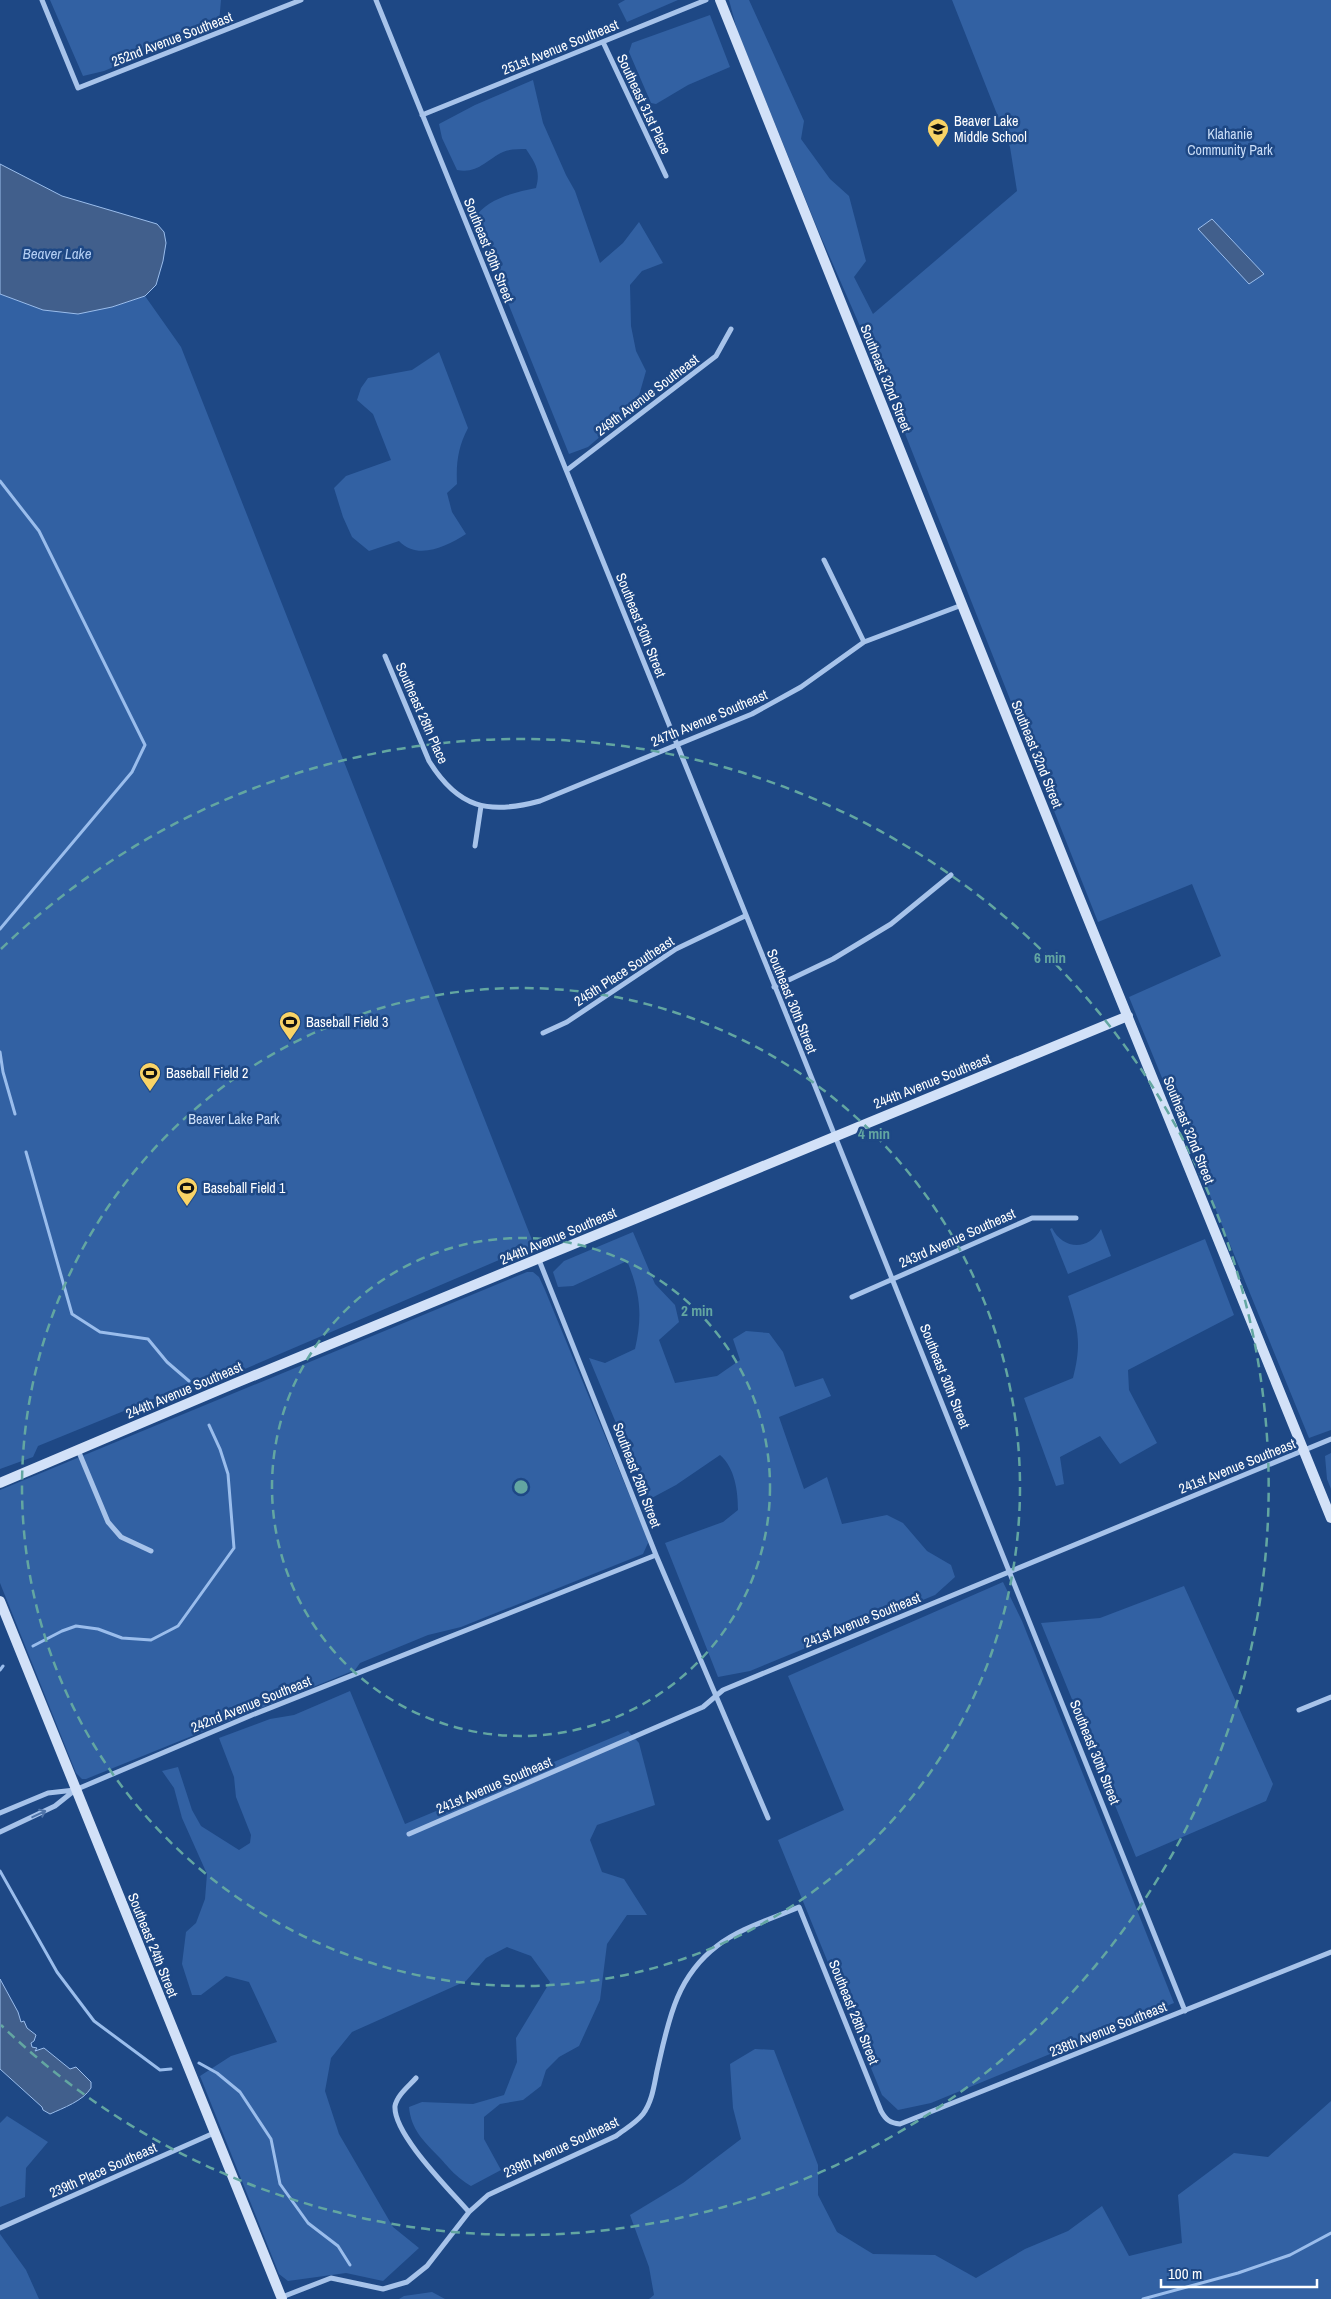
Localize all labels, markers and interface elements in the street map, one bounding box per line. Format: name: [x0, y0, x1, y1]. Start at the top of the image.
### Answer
street label: 252nd Avenue Southeast: [109, 8, 235, 70]
street label: 251st Avenue Southeast: [499, 15, 621, 79]
street label: Southeast 31st Place: [613, 51, 675, 157]
place label: Beaver Lake Middle School: [954, 112, 1027, 146]
school or university icon: Beaver Lake Middle School: [926, 117, 950, 148]
park label: Klahanie Community Park: [1187, 125, 1273, 159]
street label: Southeast 30th Street: [460, 195, 518, 305]
water label: Beaver Lake: [22, 243, 92, 264]
street label: Southeast 32nd Street: [856, 322, 916, 434]
street label: 249th Avenue Southeast: [592, 350, 702, 440]
street label: Southeast 30th Street: [612, 570, 670, 680]
street label: Southeast 28th Place: [392, 659, 452, 767]
street label: 247th Avenue Southeast: [648, 685, 770, 751]
street label: Southeast 32nd Street: [1007, 698, 1067, 810]
street label: 245th Place Southeast: [571, 932, 677, 1010]
street label: Southeast 30th Street: [763, 946, 821, 1056]
text: 6 min: [1034, 947, 1066, 968]
sports icon: Baseball Field 3: [278, 1010, 302, 1041]
place label: Baseball Field 3: [306, 1013, 388, 1031]
street label: 244th Avenue Southeast: [871, 1049, 993, 1113]
sports icon: Baseball Field 2: [138, 1061, 162, 1092]
place label: Baseball Field 2: [166, 1064, 248, 1082]
street label: Southeast 32nd Street: [1159, 1074, 1219, 1186]
park label: Beaver Lake Park: [188, 1110, 280, 1128]
text: 4 min: [858, 1123, 890, 1144]
sports icon: Baseball Field 1: [175, 1176, 199, 1207]
place label: Baseball Field 1: [203, 1179, 286, 1197]
street label: 244th Avenue Southeast: [497, 1203, 619, 1269]
street label: 243rd Avenue Southeast: [896, 1204, 1018, 1272]
text: 2 min: [681, 1300, 713, 1321]
street label: Southeast 30th Street: [916, 1321, 974, 1431]
street label: 244th Avenue Southeast: [123, 1357, 245, 1423]
street label: Southeast 28th Street: [609, 1420, 665, 1530]
street label: 241st Avenue Southeast: [1176, 1434, 1298, 1498]
centre of rings: [512, 1478, 530, 1496]
street label: 241st Avenue Southeast: [801, 1588, 923, 1652]
street label: 242nd Avenue Southeast: [188, 1672, 314, 1736]
street label: Southeast 30th Street: [1066, 1697, 1124, 1807]
street label: 241st Avenue Southeast: [433, 1752, 555, 1818]
one-way arrow: [31, 1809, 46, 1818]
street label: Southeast 24th Street: [124, 1890, 182, 2000]
street label: Southeast 28th Street: [825, 1957, 883, 2067]
street label: 238th Avenue Southeast: [1047, 1997, 1169, 2061]
street label: 239th Avenue Southeast: [501, 2112, 621, 2182]
street label: 239th Place Southeast: [47, 2138, 159, 2202]
scale bar: [1161, 2256, 1317, 2288]
text: 100 m: [1168, 2263, 1202, 2284]

